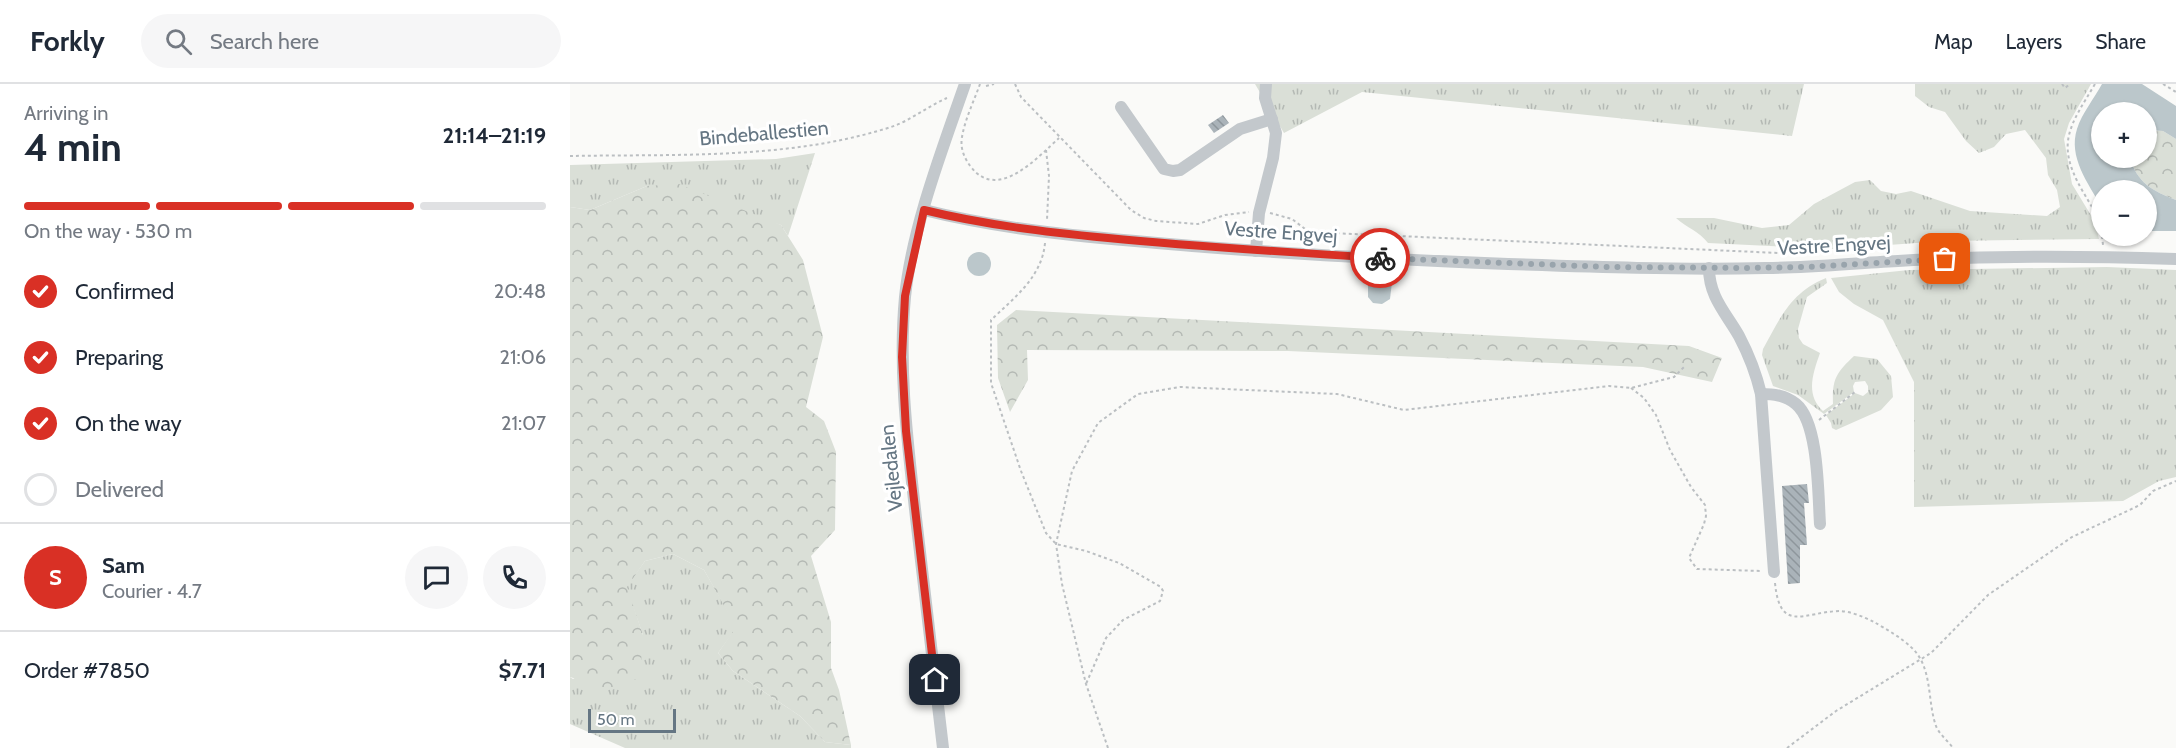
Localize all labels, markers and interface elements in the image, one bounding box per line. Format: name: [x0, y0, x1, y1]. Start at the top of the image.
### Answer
search box: [141, 14, 561, 68]
text: Forkly: [30, 24, 105, 58]
icon: search: [162, 25, 195, 58]
text: Search here: [210, 28, 319, 55]
text: Map: [1934, 29, 1973, 54]
text: Layers: [2006, 29, 2062, 54]
text: Share: [2095, 29, 2146, 54]
text: Arriving in: [24, 101, 108, 125]
map controls: [2091, 102, 2157, 246]
button: +: [2091, 102, 2157, 168]
street label: Bindeballestien: [698, 115, 830, 151]
text: 21:14–21:19: [443, 122, 546, 149]
text: 4 min: [24, 123, 122, 171]
button: −: [2091, 180, 2157, 246]
street label: Vestre Engvej: [1224, 216, 1338, 248]
text: On the way · 530 m: [24, 219, 192, 243]
courier: [1350, 228, 1410, 288]
street label: Vestre Engvej: [1777, 230, 1891, 260]
pin: [1919, 233, 1970, 284]
icon: bike: [1364, 242, 1397, 275]
icon: bag: [1928, 242, 1961, 275]
icon: check: [24, 275, 57, 308]
text: Confirmed: [75, 278, 174, 305]
text: 20:48: [494, 279, 546, 303]
icon: check: [24, 341, 57, 374]
text: Preparing: [75, 344, 163, 371]
text: 21:06: [500, 345, 546, 369]
icon: check: [24, 407, 57, 440]
text: On the way: [75, 410, 182, 437]
text: 21:07: [501, 411, 546, 435]
street label: Vejledalen: [875, 423, 907, 513]
text: Delivered: [75, 476, 164, 503]
button: chat: [405, 546, 468, 609]
button: phone: [483, 546, 546, 609]
text: Sam: [102, 552, 145, 579]
text: S: [49, 564, 62, 591]
text: Courier · 4.7: [102, 579, 202, 603]
pin: [909, 654, 960, 705]
text: Order #7850: [24, 657, 150, 684]
text: $7.71: [499, 657, 546, 684]
icon: home: [918, 663, 951, 696]
scale bar: [588, 706, 676, 734]
text: 50 m: [597, 710, 634, 729]

